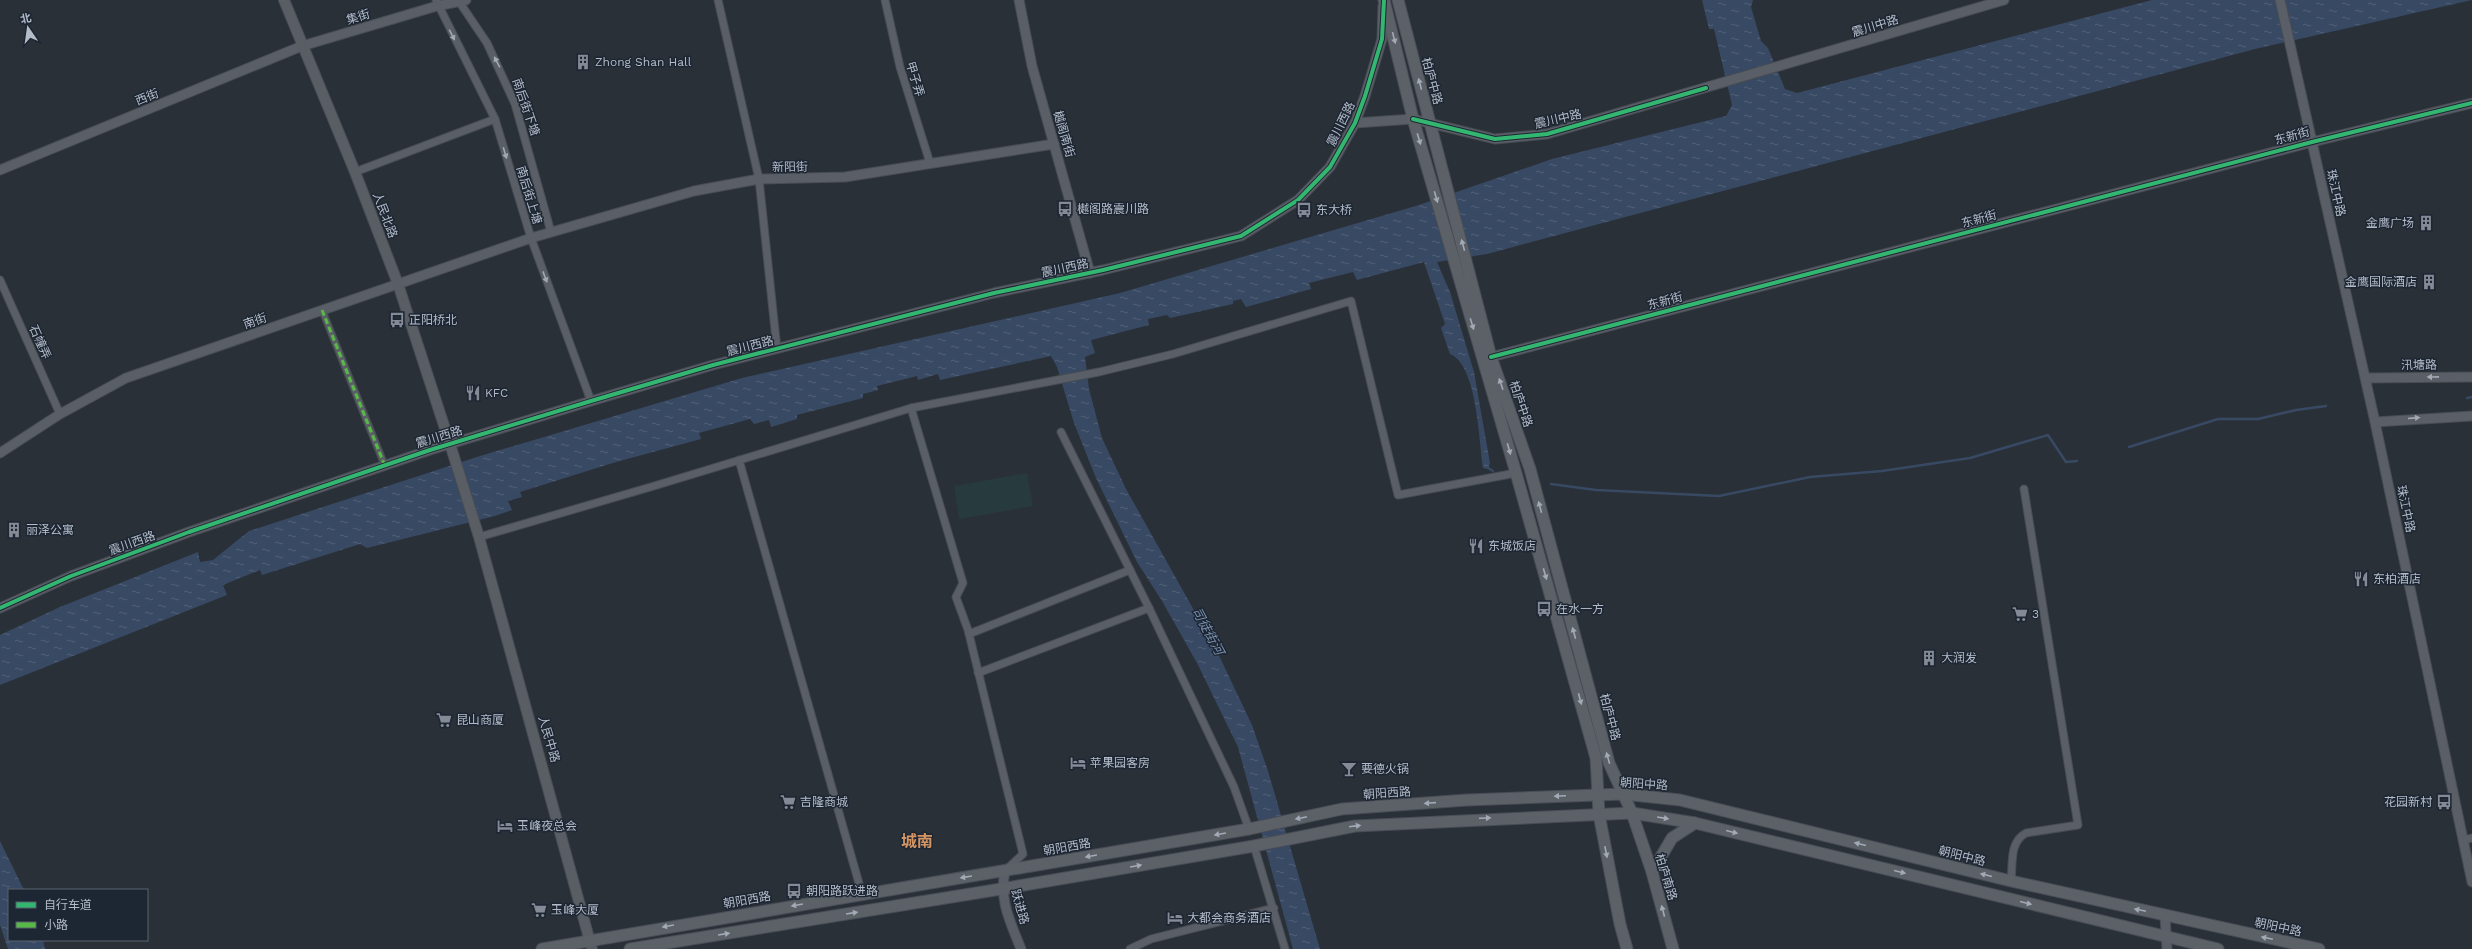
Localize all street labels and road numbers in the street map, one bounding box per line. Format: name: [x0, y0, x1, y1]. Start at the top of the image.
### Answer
street label: 集街: [344, 7, 372, 27]
street label: 震川中路: [1850, 12, 1900, 40]
street label: 柏庐中路: [1419, 56, 1445, 106]
street label: 甲子弄: [903, 60, 927, 98]
street label: 南后街下塘: [510, 76, 542, 138]
street label: 西街: [133, 86, 161, 108]
street label: 震川西路: [1324, 99, 1358, 149]
street label: 震川中路: [1533, 107, 1583, 131]
street label: 樾阁南街: [1051, 109, 1077, 159]
street label: 东新街: [2273, 125, 2311, 147]
street label: 新阳街: [772, 160, 808, 174]
street label: 南后街上塘: [514, 164, 544, 226]
street label: 珠江中路: [2324, 168, 2348, 218]
street label: 人民北路: [370, 190, 400, 240]
street label: 东新街: [1960, 208, 1998, 230]
street label: 震川西路: [1040, 256, 1090, 280]
street label: 东新街: [1646, 290, 1684, 312]
street label: 南街: [241, 310, 269, 332]
street label: 石幢弄: [26, 323, 54, 361]
street label: 震川西路: [725, 333, 775, 359]
street label: 汛塘路: [2401, 358, 2437, 372]
street label: 柏庐中路: [1507, 379, 1535, 429]
street label: 震川西路: [414, 423, 464, 451]
street label: 珠江中路: [2394, 484, 2418, 534]
street label: 震川西路: [107, 528, 157, 558]
street label: 柏庐中路: [1597, 692, 1623, 742]
street label: 人民中路: [536, 714, 562, 764]
street label: 朝阳中路: [1620, 775, 1668, 793]
street label: 朝阳西路: [1363, 784, 1411, 802]
street label: 朝阳西路: [1042, 836, 1092, 858]
street label: 朝阳中路: [1937, 843, 1987, 869]
street label: 柏庐南路: [1652, 852, 1680, 902]
street label: 跃进路: [1008, 888, 1032, 926]
street label: 朝阳西路: [722, 889, 772, 911]
street label: 朝阳中路: [2253, 915, 2303, 939]

